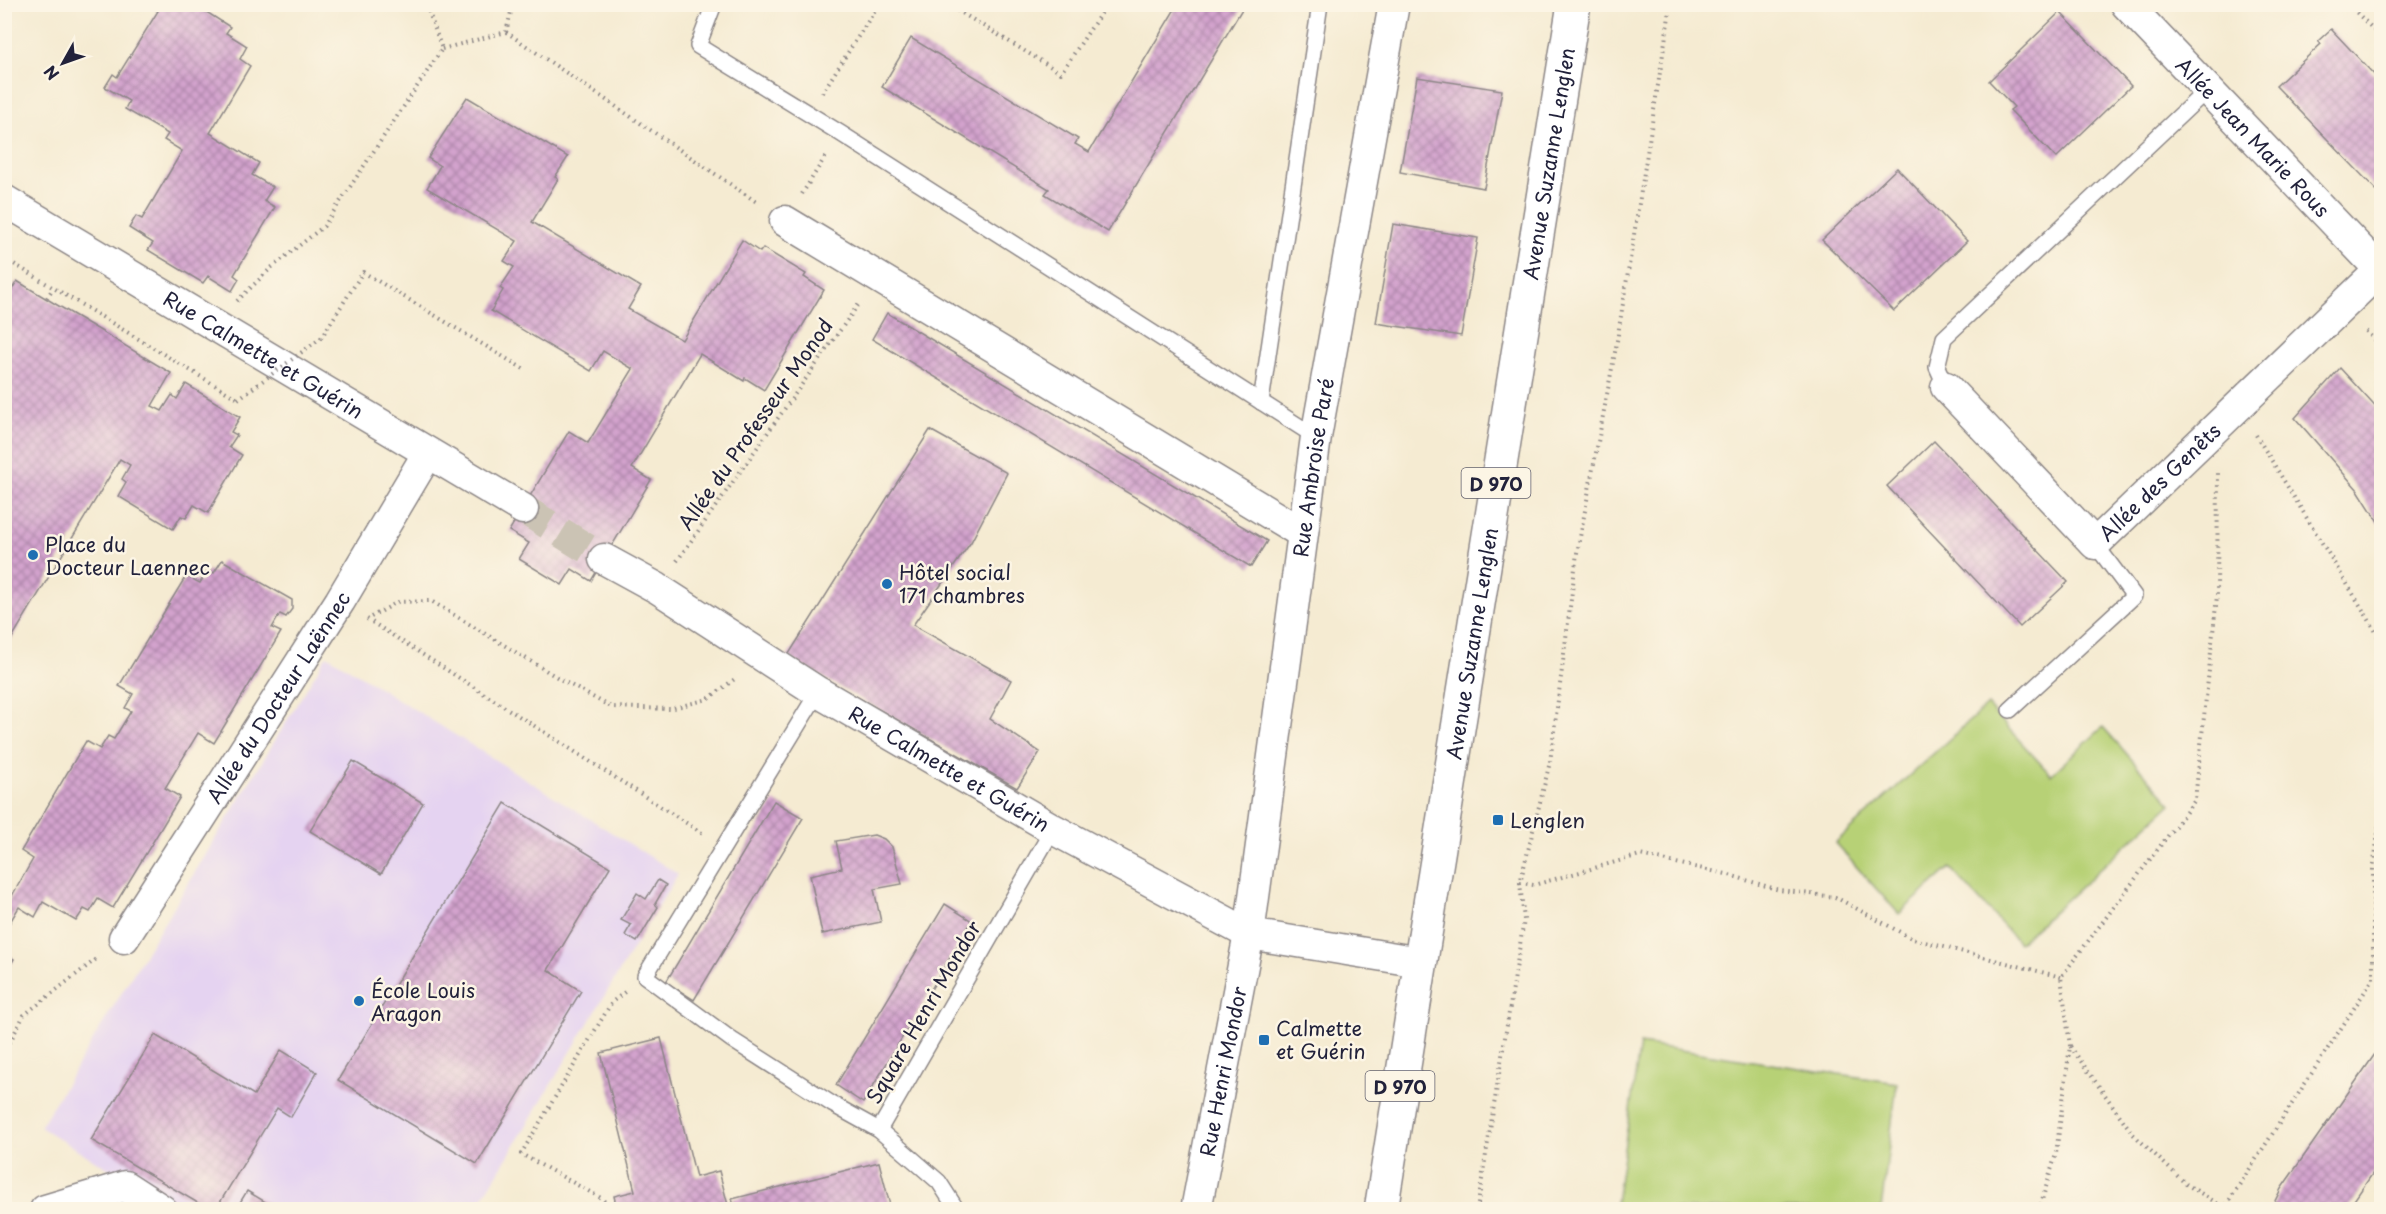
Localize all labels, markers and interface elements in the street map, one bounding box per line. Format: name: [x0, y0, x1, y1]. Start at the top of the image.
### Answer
north arrow: [33, 33, 93, 93]
street label: Avenue Suzanne Lenglen: [1515, 45, 1582, 282]
street label: Allée Jean Marie Rous: [2169, 50, 2337, 224]
text: N: [37, 61, 64, 86]
street label: Rue Calmette et Guérin: [158, 283, 369, 426]
street label: Allée du Professeur Monod: [670, 312, 840, 536]
street label: Rue Ambroise Paré: [1285, 375, 1341, 559]
street label: Allée des Genêts: [2092, 416, 2227, 548]
road number: D 970: [1462, 468, 1530, 498]
street label: Avenue Suzanne Lenglen: [1438, 525, 1505, 762]
place label: Place du Docteur Laennec: [45, 529, 210, 582]
marker: Place du Docteur Laennec: [26, 548, 40, 562]
place label: Hôtel social 171 chambres: [899, 557, 1025, 610]
marker: Hôtel social 171 chambres: [880, 577, 894, 591]
street label: Allée du Docteur Laënnec: [199, 586, 357, 809]
street label: Rue Calmette et Guérin: [843, 698, 1055, 839]
place label: Lenglen: [1510, 805, 1585, 835]
marker: Lenglen: [1491, 813, 1505, 827]
street label: Square Henri Mondor: [858, 914, 988, 1109]
place label: École Louis Aragon: [371, 975, 475, 1028]
street label: Rue Henri Mondor: [1192, 983, 1254, 1159]
marker: École Louis Aragon: [352, 994, 366, 1008]
place label: Calmette et Guérin: [1276, 1013, 1366, 1066]
marker: Calmette et Guérin: [1257, 1033, 1271, 1047]
road number: D 970: [1366, 1071, 1434, 1101]

